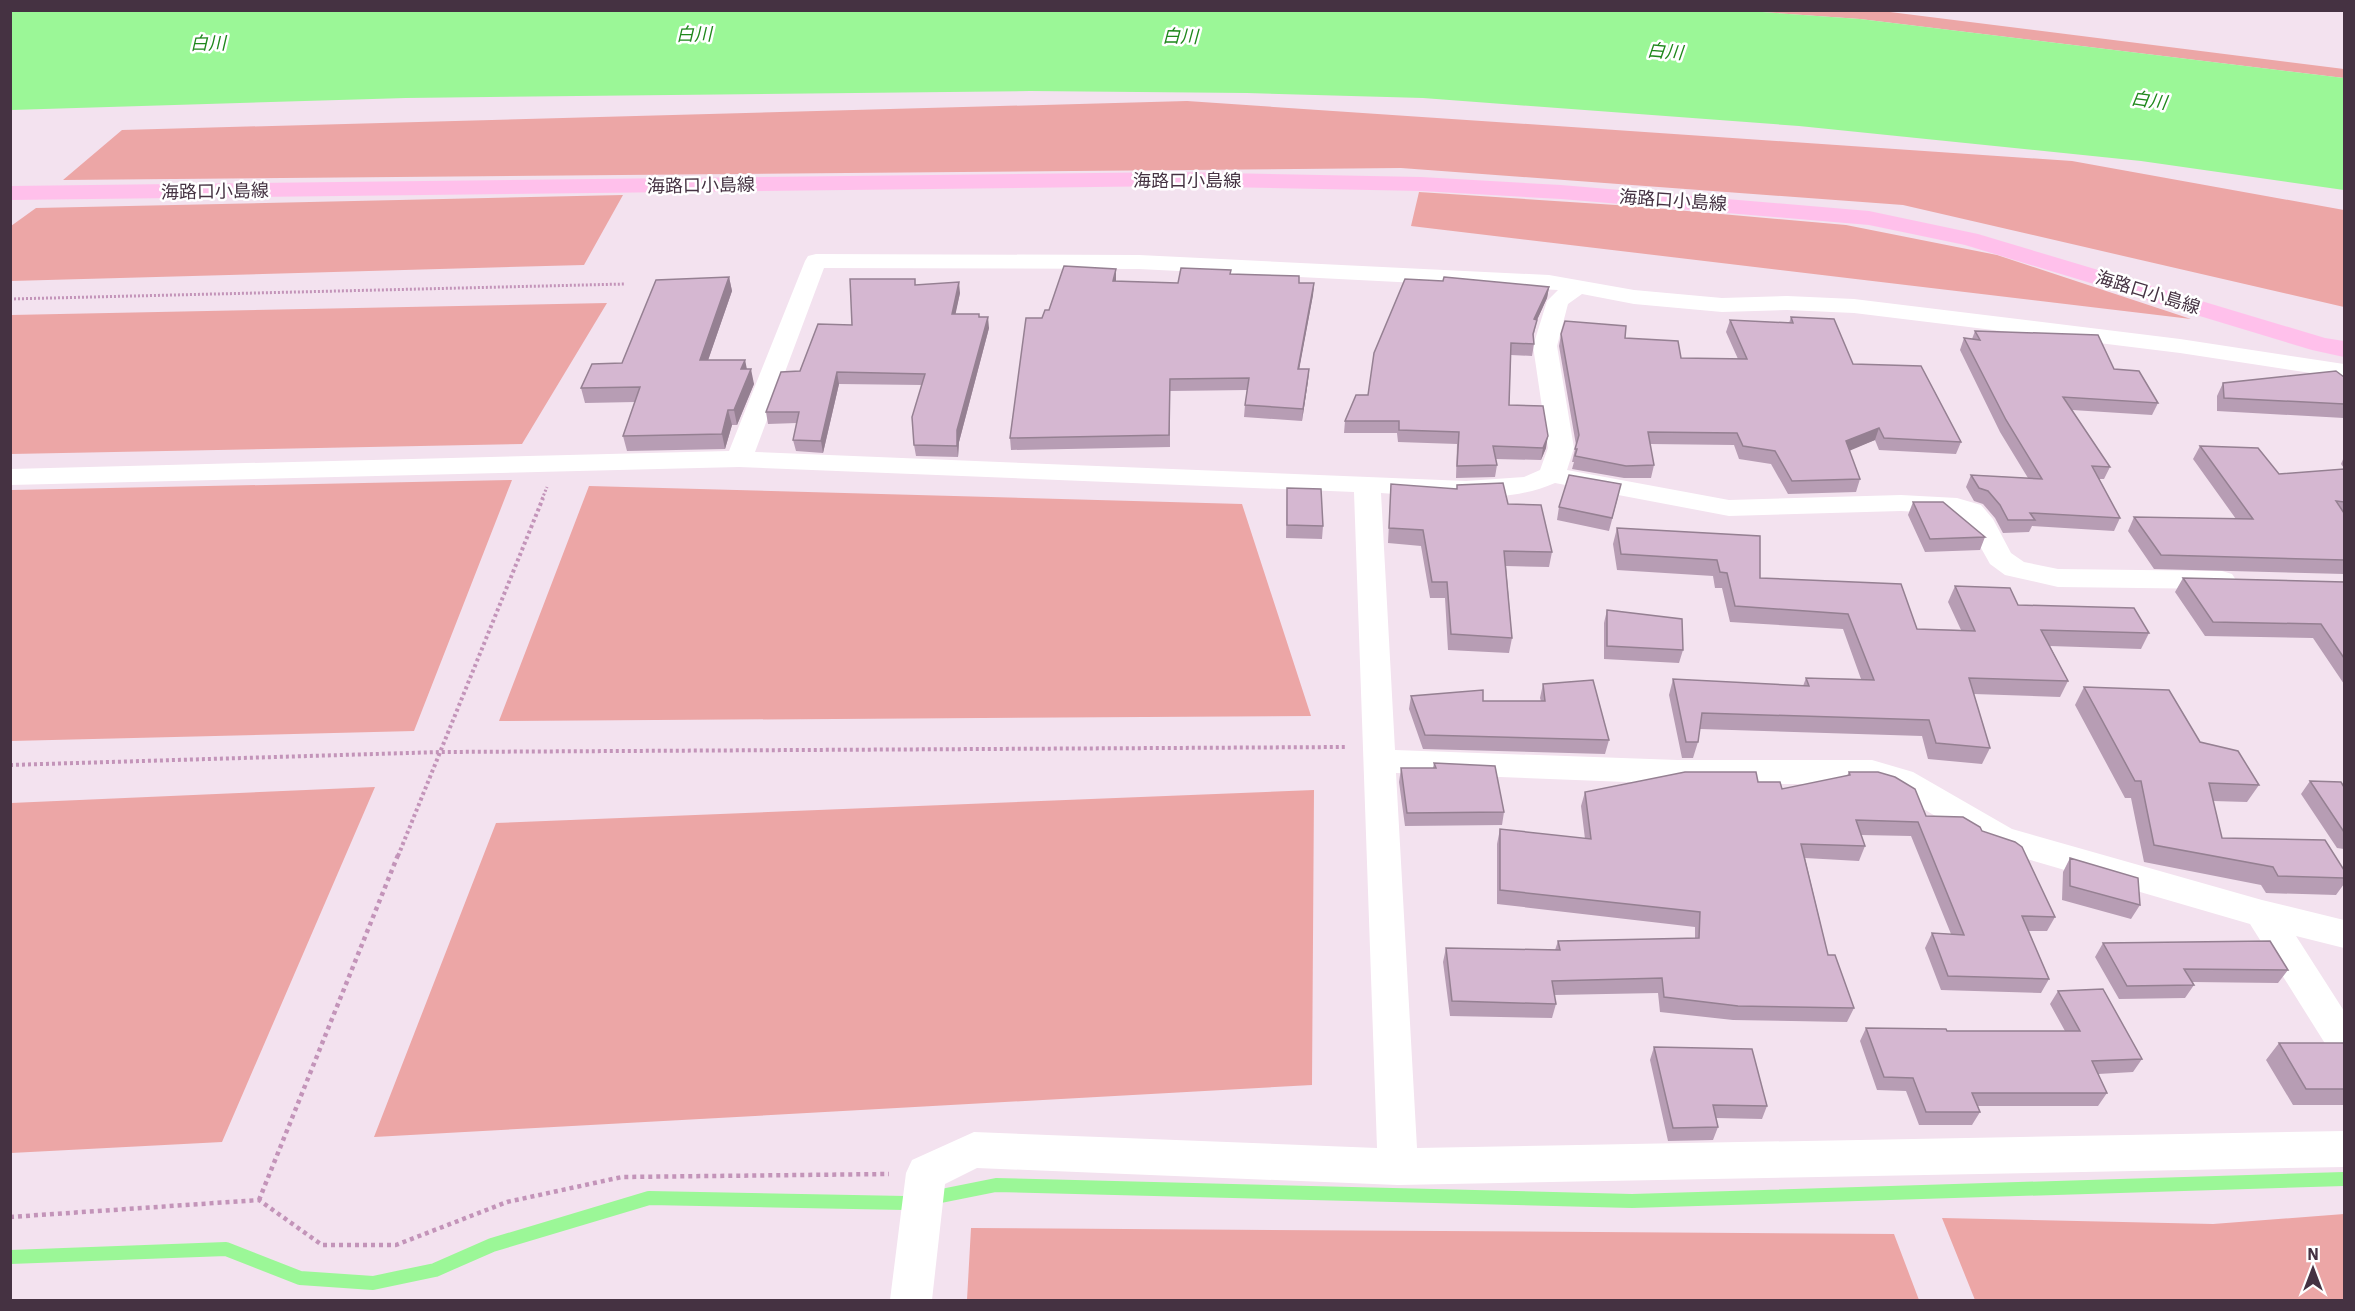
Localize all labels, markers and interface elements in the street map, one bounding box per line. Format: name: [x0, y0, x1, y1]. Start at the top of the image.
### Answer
water label: 白川: [676, 22, 714, 46]
water label: 白川: [1162, 24, 1200, 48]
water label: 白川: [190, 31, 228, 55]
water label: 白川: [1646, 38, 1686, 64]
water label: 白川: [2130, 86, 2170, 114]
street label: 海路口小島線: [1133, 169, 1241, 192]
street label: 海路口小島線: [647, 173, 755, 197]
street label: 海路口小島線: [161, 179, 269, 203]
street label: 海路口小島線: [1618, 185, 1728, 215]
street label: 海路口小島線: [2093, 265, 2203, 319]
north arrow: [2283, 1239, 2343, 1299]
text: N: [2307, 1244, 2319, 1264]

